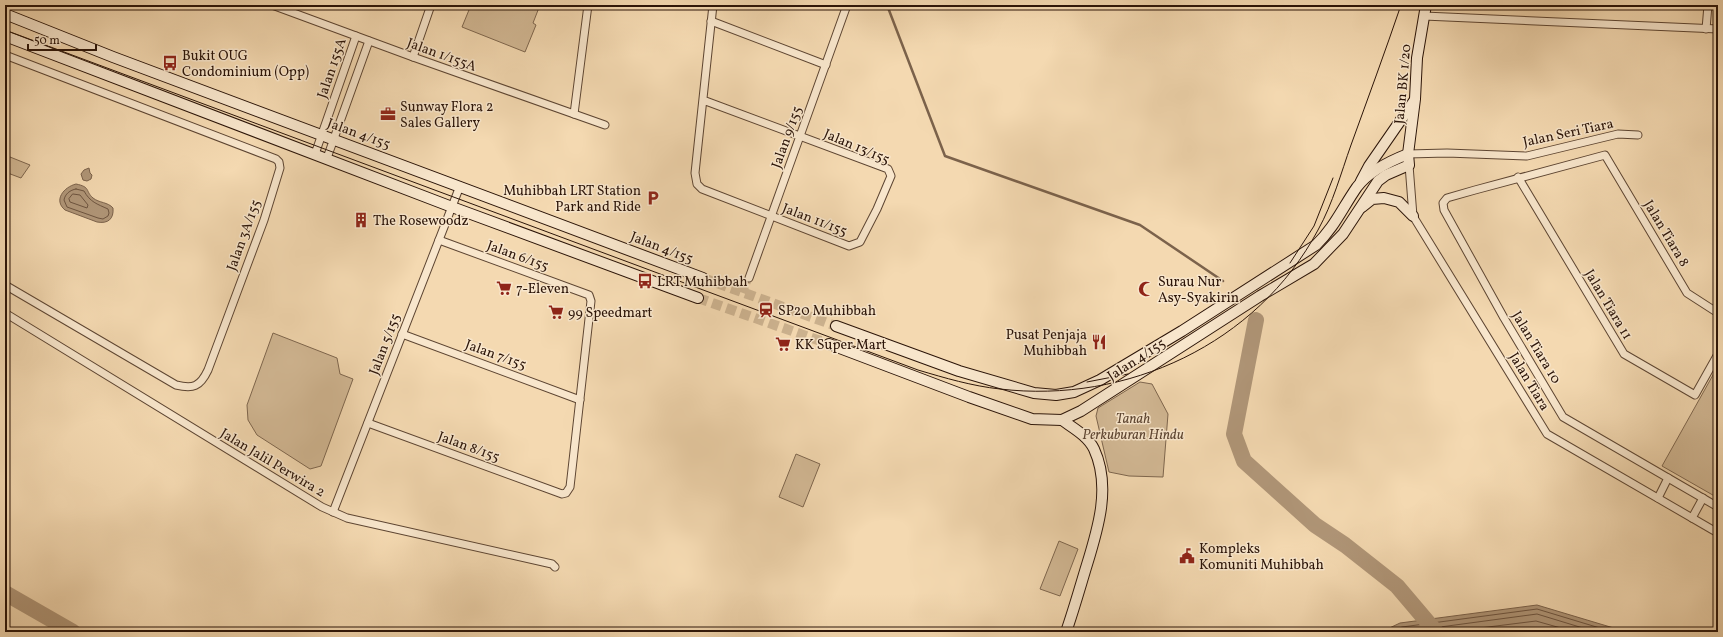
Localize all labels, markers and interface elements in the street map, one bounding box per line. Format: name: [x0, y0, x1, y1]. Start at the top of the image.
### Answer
scale bar: [28, 26, 96, 52]
text: 50 m: [34, 33, 60, 49]
street label: Jalan 1/155A: [404, 34, 479, 77]
street label: Jalan 155A: [313, 36, 352, 101]
street label: Jalan BK 1/20: [1391, 43, 1416, 125]
place label: Bukit OUG Condominium (Opp): [182, 47, 309, 82]
bus stop icon: Bukit OUG Condominium (Opp): [161, 54, 179, 72]
place label: Sunway Flora 2 Sales Gallery: [400, 98, 493, 133]
street label: Jalan 9/155: [767, 104, 807, 171]
office icon: Sunway Flora 2 Sales Gallery: [379, 105, 397, 123]
street label: Jalan 4/155: [324, 114, 393, 155]
street label: Jalan Seri Tiara: [1521, 115, 1615, 152]
street label: Jalan 13/155: [820, 125, 892, 170]
place label: Muhibbah LRT Station Park and Ride: [503, 182, 641, 217]
parking icon: Muhibbah LRT Station Park and Ride: [644, 189, 662, 207]
street label: Jalan 3A/155: [223, 197, 266, 274]
street label: Jalan Tiara 8: [1638, 197, 1693, 271]
street label: Jalan 11/155: [779, 199, 850, 242]
building icon: The Rosewoodz: [352, 211, 370, 229]
place label: The Rosewoodz: [373, 212, 468, 231]
street label: Jalan 4/155: [627, 228, 696, 269]
street label: Jalan 6/155: [484, 236, 551, 276]
street label: Jalan Tiara 11: [1579, 266, 1636, 343]
bus stop icon: LRT Muhibbah: [636, 272, 654, 290]
place label: LRT Muhibbah: [657, 273, 748, 292]
place label: Surau Nur Asy-Syakirin: [1158, 273, 1239, 308]
supermarket icon: 7-Eleven: [495, 279, 513, 297]
place label: 7-Eleven: [516, 280, 569, 299]
mosque icon: Surau Nur Asy-Syakirin: [1137, 280, 1155, 298]
station icon: SP20 Muhibbah: [757, 301, 775, 319]
place label: SP20 Muhibbah: [778, 302, 876, 321]
supermarket icon: 99 Speedmart: [547, 303, 565, 321]
place label: 99 Speedmart: [568, 304, 653, 323]
street label: Jalan Tiara 10: [1509, 308, 1565, 386]
street label: Jalan 5/155: [365, 311, 406, 378]
place label: Pusat Penjaja Muhibbah: [1006, 326, 1087, 361]
restaurant icon: Pusat Penjaja Muhibbah: [1090, 333, 1108, 351]
street label: Jalan 4/155: [1104, 334, 1170, 386]
supermarket icon: KK Super Mart: [774, 335, 792, 353]
street label: Jalan 7/155: [462, 336, 529, 375]
place label: KK Super Mart: [795, 336, 887, 355]
street label: Jalan Tiara: [1506, 349, 1554, 413]
park label: Tanah Perkuburan Hindu: [1082, 410, 1184, 445]
street label: Jalan Jalil Perwira 2: [216, 424, 328, 502]
street label: Jalan 8/155: [435, 427, 502, 467]
place label: Kompleks Komuniti Muhibbah: [1199, 540, 1324, 575]
public building icon: Kompleks Komuniti Muhibbah: [1178, 547, 1196, 565]

